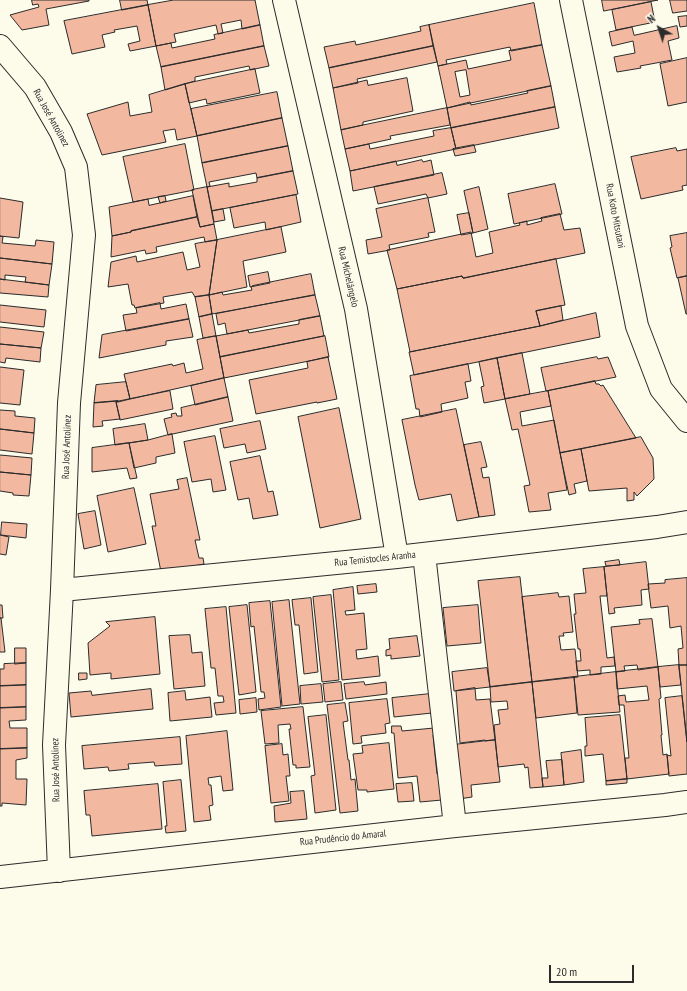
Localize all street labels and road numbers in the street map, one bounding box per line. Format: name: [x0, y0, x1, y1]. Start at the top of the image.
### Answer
street label: Rua José Antolinez: [30, 87, 72, 149]
street label: Rua Koto Mitsutani: [603, 183, 627, 249]
street label: Rua Michelângelo: [335, 246, 361, 308]
street label: Rua José Antolinez: [60, 415, 74, 479]
street label: Rua Temistocles Aranha: [334, 549, 416, 569]
street label: Rua José Antolinez: [49, 738, 63, 802]
street label: Rua Prudêncio do Amaral: [299, 828, 387, 848]

